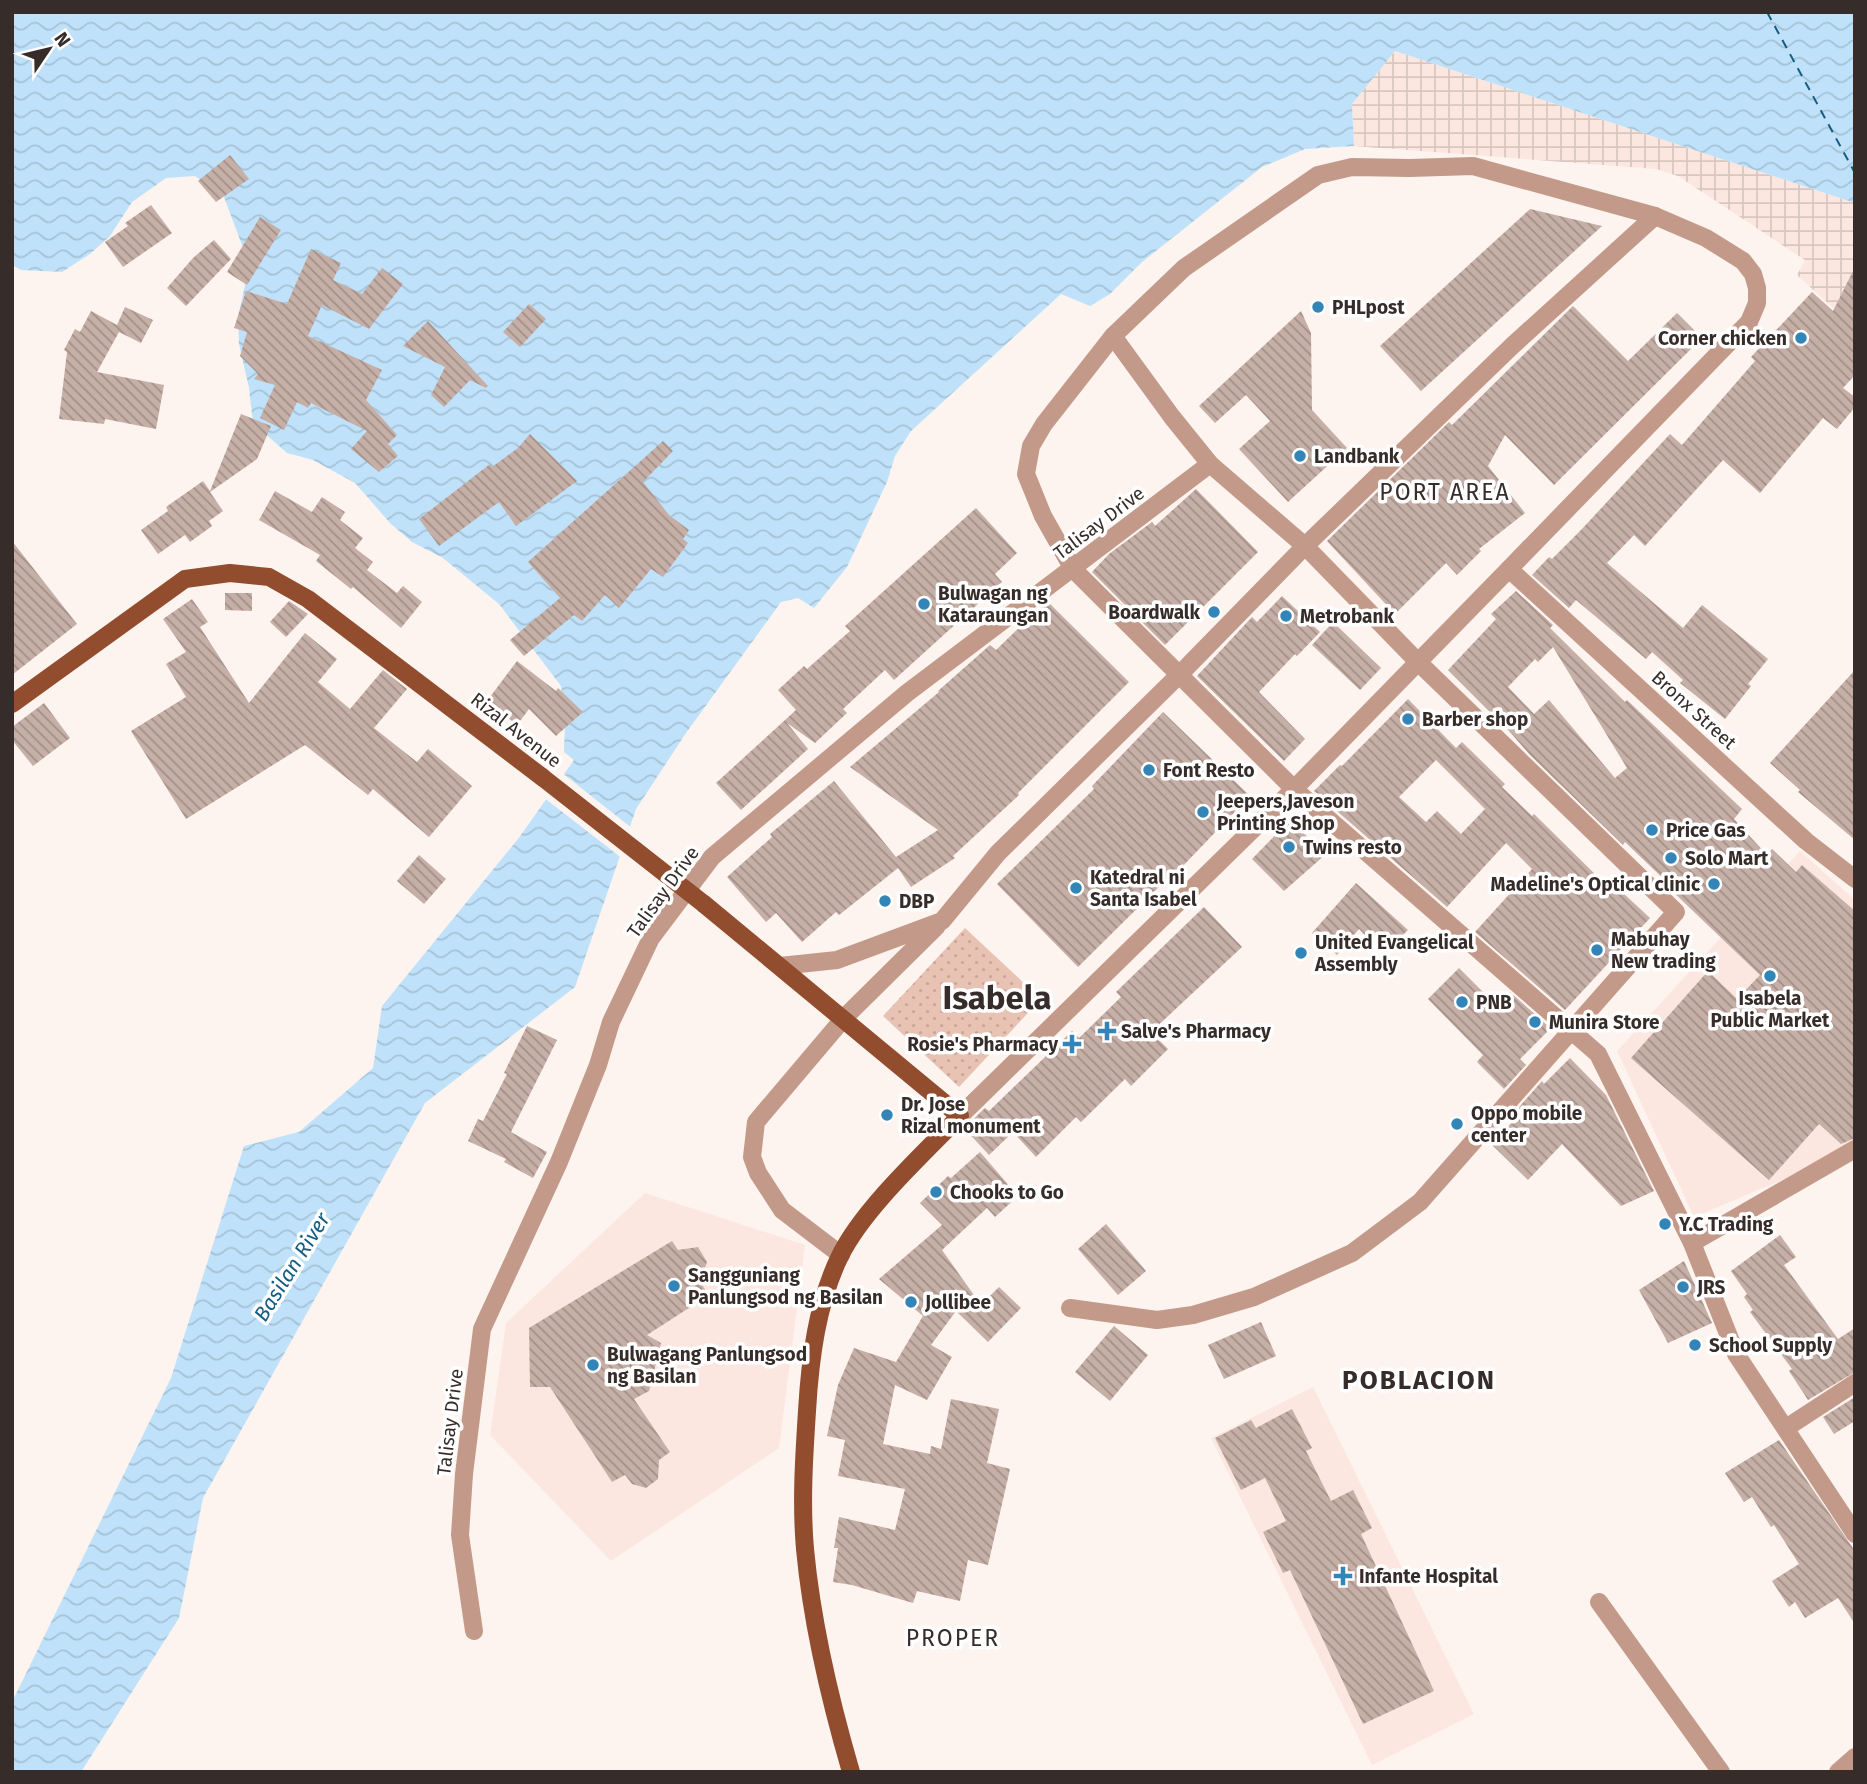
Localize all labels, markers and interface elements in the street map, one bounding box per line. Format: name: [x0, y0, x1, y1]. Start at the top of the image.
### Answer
north arrow: [14, 14, 84, 84]
text: N: [49, 28, 76, 51]
place label: PHLpost: [1332, 296, 1405, 319]
marker: PHLpost: [1310, 299, 1326, 315]
place label: Corner chicken: [1658, 327, 1787, 350]
marker: Corner chicken: [1793, 330, 1809, 346]
place label: Landbank: [1314, 445, 1400, 468]
marker: Landbank: [1292, 448, 1308, 464]
district label: PORT AREA: [1379, 478, 1511, 506]
street label: Talisay Drive: [1049, 481, 1149, 565]
place label: Bulwagan ng Kataraungan: [938, 582, 1048, 627]
marker: Bulwagan ng Kataraungan: [916, 596, 932, 612]
place label: Boardwalk: [1108, 601, 1201, 624]
marker: Boardwalk: [1206, 604, 1222, 620]
place label: Metrobank: [1300, 605, 1394, 628]
marker: Metrobank: [1278, 608, 1294, 624]
street label: Bronx Street: [1647, 666, 1741, 754]
street label: Rizal Avenue: [466, 687, 566, 773]
place label: Barber shop: [1422, 708, 1528, 731]
marker: Barber shop: [1400, 711, 1416, 727]
place label: Font Resto: [1163, 759, 1255, 782]
marker: Font Resto: [1141, 762, 1157, 778]
place label: Jeepers,Javeson Printing Shop: [1216, 790, 1354, 835]
marker: Jeepers,Javeson Printing Shop: [1195, 804, 1211, 820]
place label: Price Gas: [1666, 819, 1745, 842]
marker: Price Gas: [1644, 822, 1660, 838]
place label: Twins resto: [1303, 836, 1402, 859]
marker: Twins resto: [1281, 839, 1297, 855]
street label: Talisay Drive: [622, 842, 704, 942]
place label: Solo Mart: [1685, 847, 1769, 870]
marker: Solo Mart: [1663, 850, 1679, 866]
place label: Katedral ni Santa Isabel: [1090, 866, 1197, 911]
place label: Madeline's Optical clinic: [1491, 873, 1700, 896]
marker: Madeline's Optical clinic: [1706, 876, 1722, 892]
marker: Katedral ni Santa Isabel: [1068, 880, 1084, 896]
place label: DBP: [899, 890, 935, 913]
marker: DBP: [877, 893, 893, 909]
place label: Mabuhay New trading: [1611, 928, 1716, 973]
place label: United Evangelical Assembly: [1314, 931, 1474, 976]
marker: Mabuhay New trading: [1589, 942, 1605, 958]
marker: United Evangelical Assembly: [1293, 945, 1309, 961]
marker: Isabela Public Market: [1762, 968, 1778, 984]
district label: Isabela: [943, 978, 1052, 1018]
place label: Isabela Public Market: [1711, 987, 1830, 1032]
place label: PNB: [1476, 991, 1512, 1014]
marker: PNB: [1454, 994, 1470, 1010]
place label: Munira Store: [1549, 1011, 1660, 1034]
marker: Munira Store: [1527, 1014, 1543, 1030]
place label: Salve's Pharmacy: [1121, 1020, 1271, 1043]
marker: Salve's Pharmacy: [1099, 1023, 1115, 1039]
place label: Rosie's Pharmacy: [907, 1033, 1058, 1056]
marker: Rosie's Pharmacy: [1064, 1036, 1080, 1052]
place label: Dr. Jose Rizal monument: [901, 1093, 1041, 1138]
place label: Oppo mobile center: [1471, 1102, 1582, 1147]
marker: Dr. Jose Rizal monument: [879, 1107, 895, 1123]
marker: Oppo mobile center: [1449, 1116, 1465, 1132]
place label: Chooks to Go: [950, 1181, 1064, 1204]
marker: Chooks to Go: [928, 1184, 944, 1200]
water label: Basilan River: [248, 1207, 336, 1326]
place label: Y.C Trading: [1678, 1213, 1774, 1236]
marker: Y.C Trading: [1657, 1216, 1673, 1232]
place label: Sangguniang Panlungsod ng Basilan: [688, 1264, 883, 1309]
place label: JRS: [1696, 1276, 1726, 1299]
marker: Sangguniang Panlungsod ng Basilan: [666, 1278, 682, 1294]
marker: JRS: [1675, 1279, 1691, 1295]
place label: Jollibee: [924, 1291, 991, 1314]
marker: Jollibee: [903, 1294, 919, 1310]
place label: School Supply: [1709, 1334, 1832, 1357]
marker: School Supply: [1687, 1337, 1703, 1353]
place label: Bulwagang Panlungsod ng Basilan: [607, 1343, 807, 1388]
marker: Bulwagang Panlungsod ng Basilan: [585, 1357, 601, 1373]
district label: POBLACION: [1342, 1365, 1496, 1396]
street label: Talisay Drive: [432, 1367, 468, 1477]
place label: Infante Hospital: [1359, 1565, 1498, 1588]
marker: Infante Hospital: [1333, 1566, 1353, 1586]
district label: PROPER: [906, 1624, 1000, 1652]

